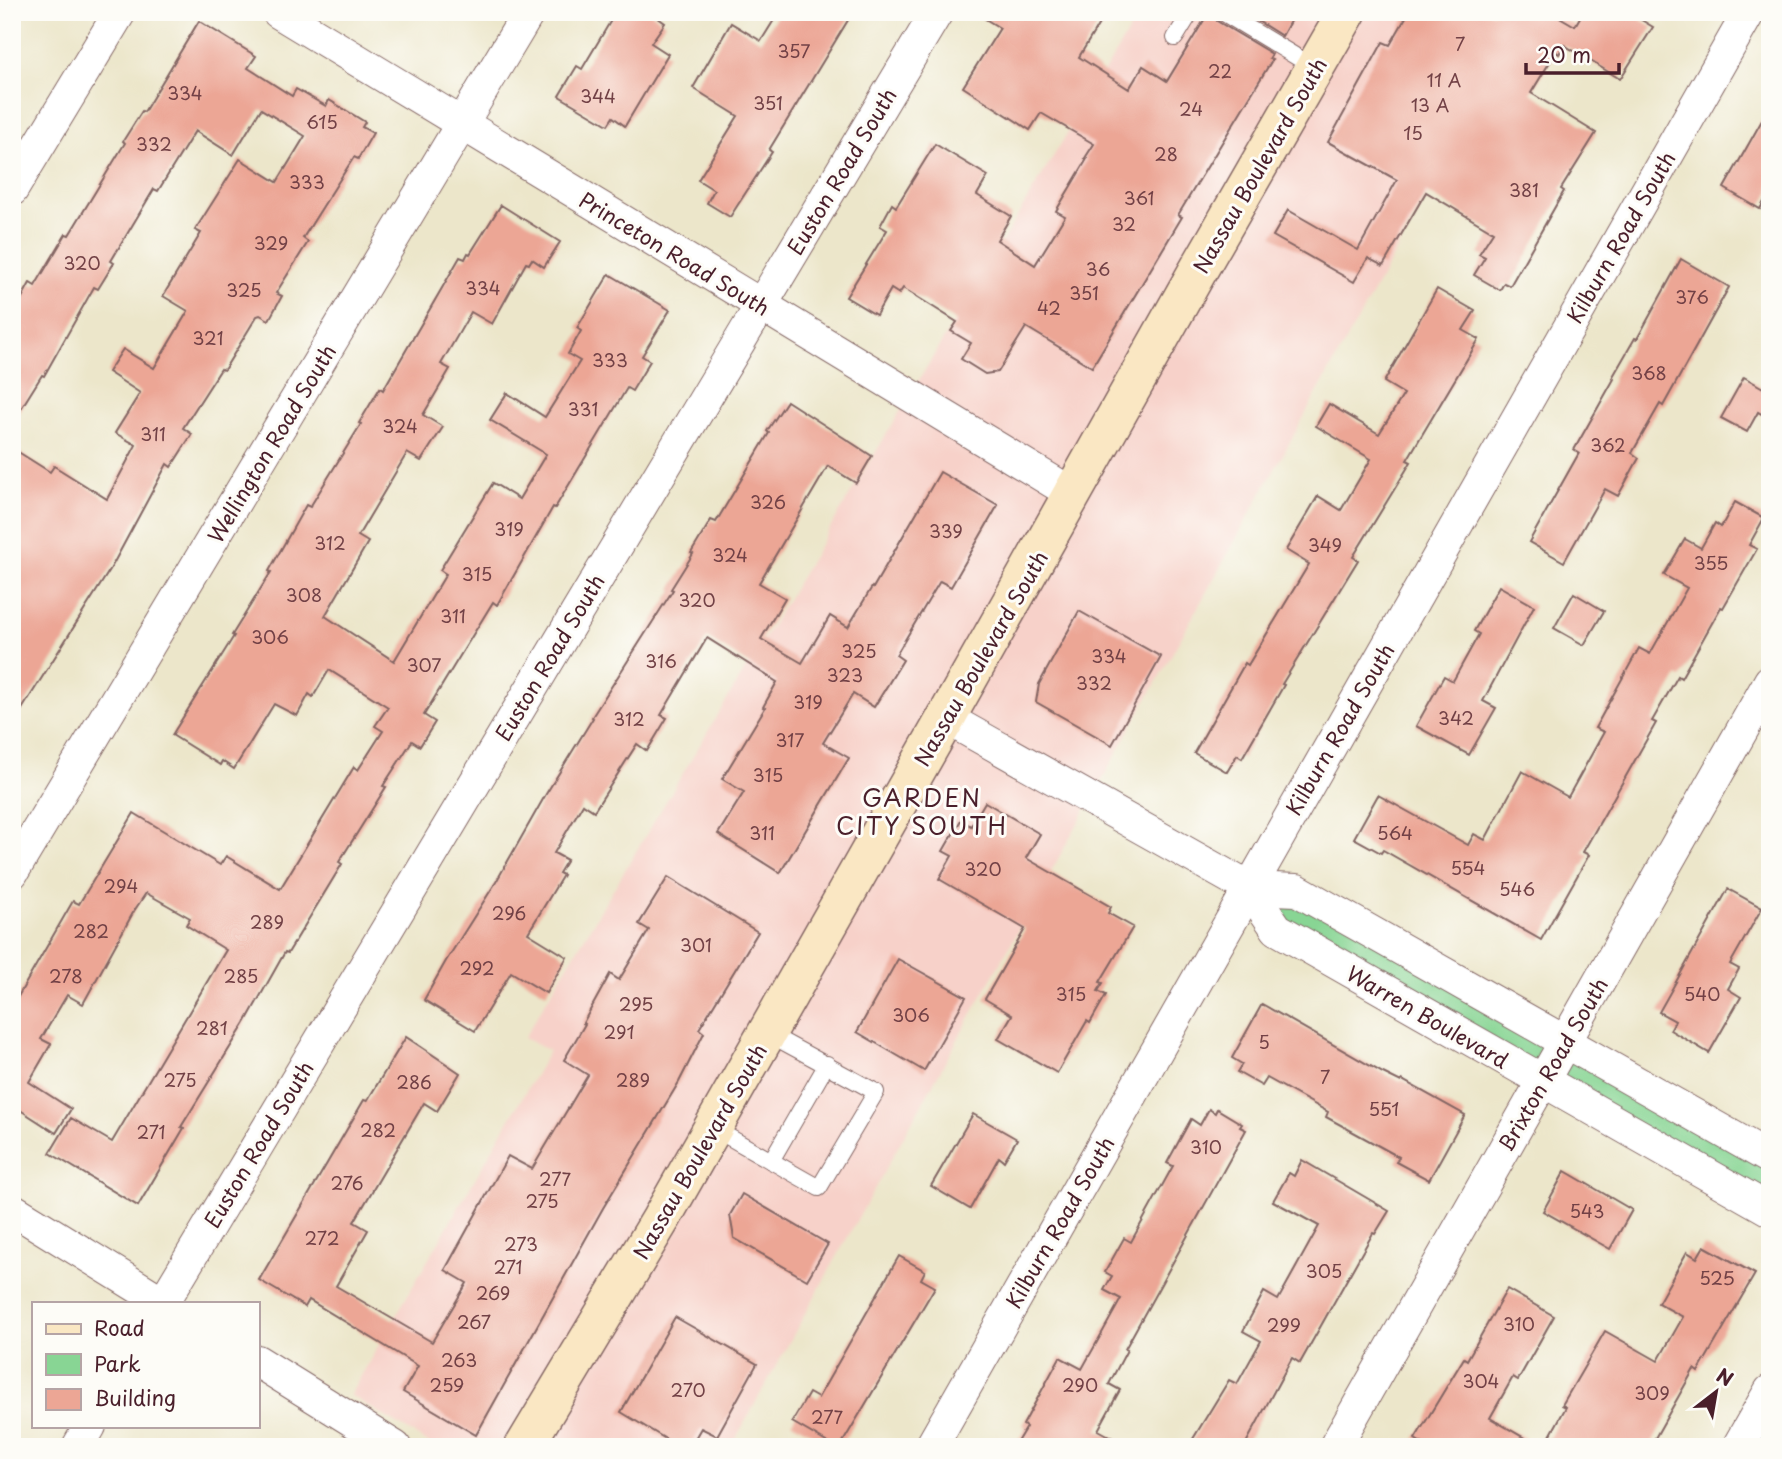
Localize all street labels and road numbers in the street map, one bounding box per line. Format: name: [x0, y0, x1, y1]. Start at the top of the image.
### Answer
street label: Nassau Boulevard South: [1184, 51, 1334, 279]
street label: Euston Road South: [778, 81, 904, 261]
street label: Kilburn Road South: [1558, 145, 1682, 329]
street label: Princeton Road South: [574, 183, 776, 323]
street label: Wellington Road South: [199, 338, 343, 548]
street label: Nassau Boulevard South: [905, 544, 1055, 772]
street label: Euston Road South: [486, 567, 612, 747]
street label: Kilburn Road South: [1277, 637, 1401, 821]
street label: Warren Boulevard: [1341, 957, 1515, 1075]
street label: Brixton Road South: [1489, 971, 1615, 1157]
street label: Nassau Boulevard South: [624, 1037, 774, 1265]
street label: Euston Road South: [195, 1054, 321, 1234]
street label: Kilburn Road South: [997, 1130, 1121, 1314]

